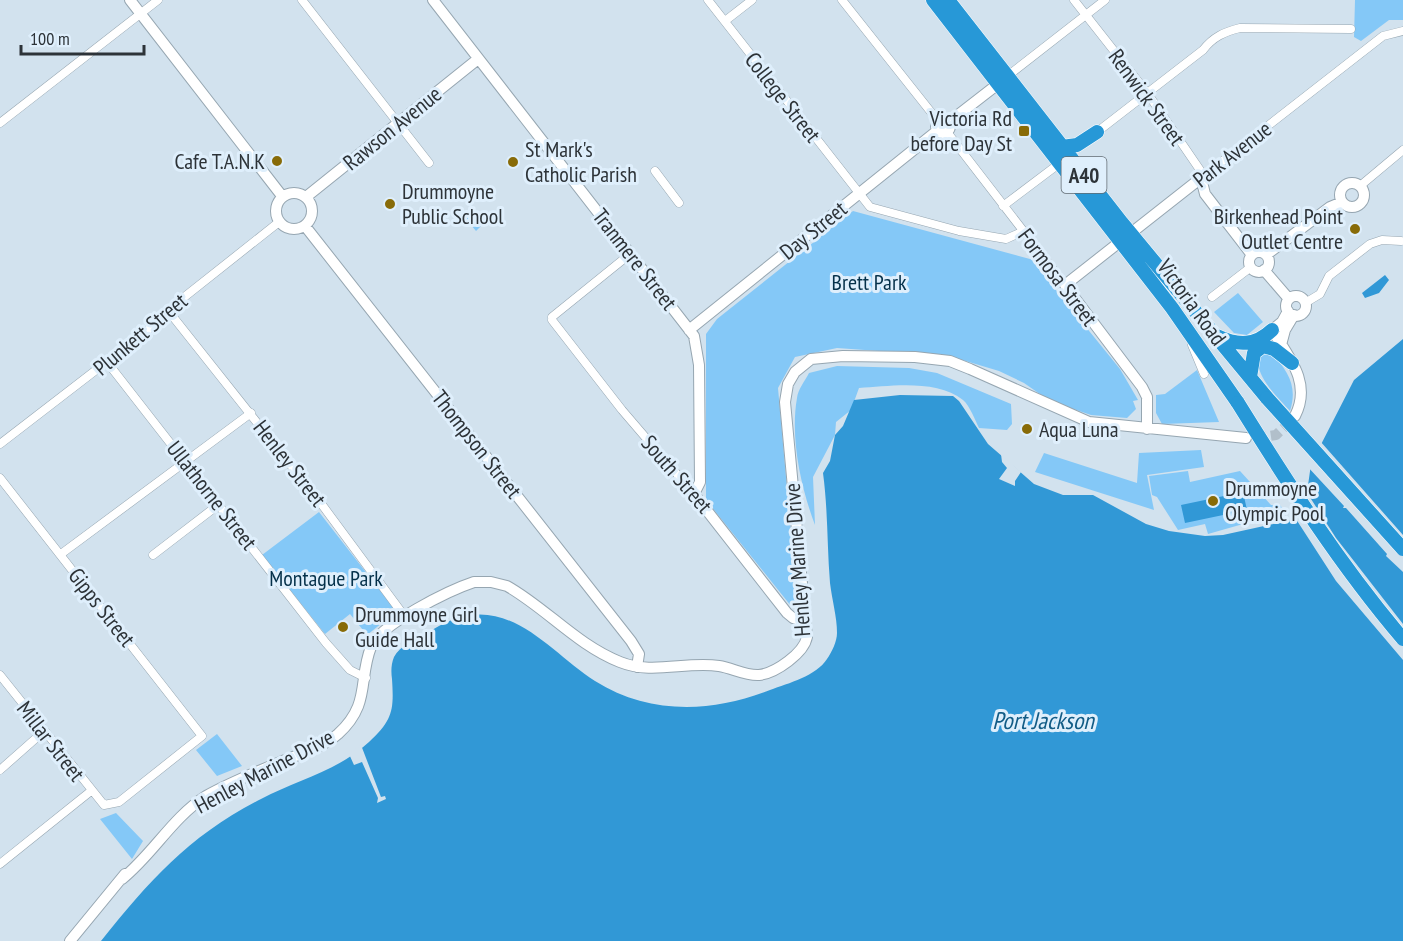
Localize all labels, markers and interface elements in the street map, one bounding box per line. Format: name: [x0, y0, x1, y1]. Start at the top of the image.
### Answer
scale bar: [21, 18, 144, 56]
text: 100 m: [30, 27, 70, 50]
street label: Renwick Street: [1103, 43, 1191, 151]
street label: College Street: [739, 46, 827, 148]
street label: Rawson Avenue: [337, 80, 447, 176]
place label: Victoria Rd before Day St: [910, 104, 1012, 157]
street label: Park Avenue: [1187, 115, 1277, 193]
marker: Victoria Rd before Day St: [1017, 124, 1031, 138]
place label: St Mark's Catholic Parish: [525, 135, 637, 188]
place label: Cafe T.A.N.K: [174, 147, 265, 175]
marker: Cafe T.A.N.K: [270, 154, 284, 168]
marker: St Mark's Catholic Parish: [506, 155, 520, 169]
road number: A40: [1062, 157, 1106, 193]
place label: Drummoyne Public School: [402, 177, 504, 230]
street label: Day Street: [774, 195, 852, 265]
marker: Drummoyne Public School: [383, 197, 397, 211]
place label: Birkenhead Point Outlet Centre: [1214, 202, 1343, 255]
street label: Tranmere Street: [587, 203, 683, 315]
marker: Birkenhead Point Outlet Centre: [1348, 222, 1362, 236]
street label: Formosa Street: [1012, 223, 1104, 331]
street label: Victoria Road: [1151, 253, 1233, 351]
park label: Brett Park: [832, 268, 907, 296]
street label: Plunkett Street: [87, 287, 193, 381]
street label: Thompson Street: [426, 384, 528, 504]
street label: Henley Street: [248, 414, 332, 512]
place label: Aqua Luna: [1039, 415, 1119, 443]
marker: Aqua Luna: [1020, 422, 1034, 436]
street label: South Street: [635, 429, 719, 519]
street label: Ullathorne Street: [161, 435, 263, 555]
place label: Drummoyne Olympic Pool: [1225, 474, 1326, 527]
street label: Henley Marine Drive: [778, 482, 816, 638]
marker: Drummoyne Olympic Pool: [1206, 494, 1220, 508]
street label: Gipps Street: [63, 562, 141, 652]
park label: Montague Park: [269, 564, 383, 592]
place label: Drummoyne Girl Guide Hall: [355, 600, 479, 653]
marker: Drummoyne Girl Guide Hall: [336, 620, 350, 634]
street label: Millar Street: [11, 695, 91, 787]
water label: Port Jackson: [992, 705, 1095, 736]
street label: Henley Marine Drive: [190, 723, 338, 819]

